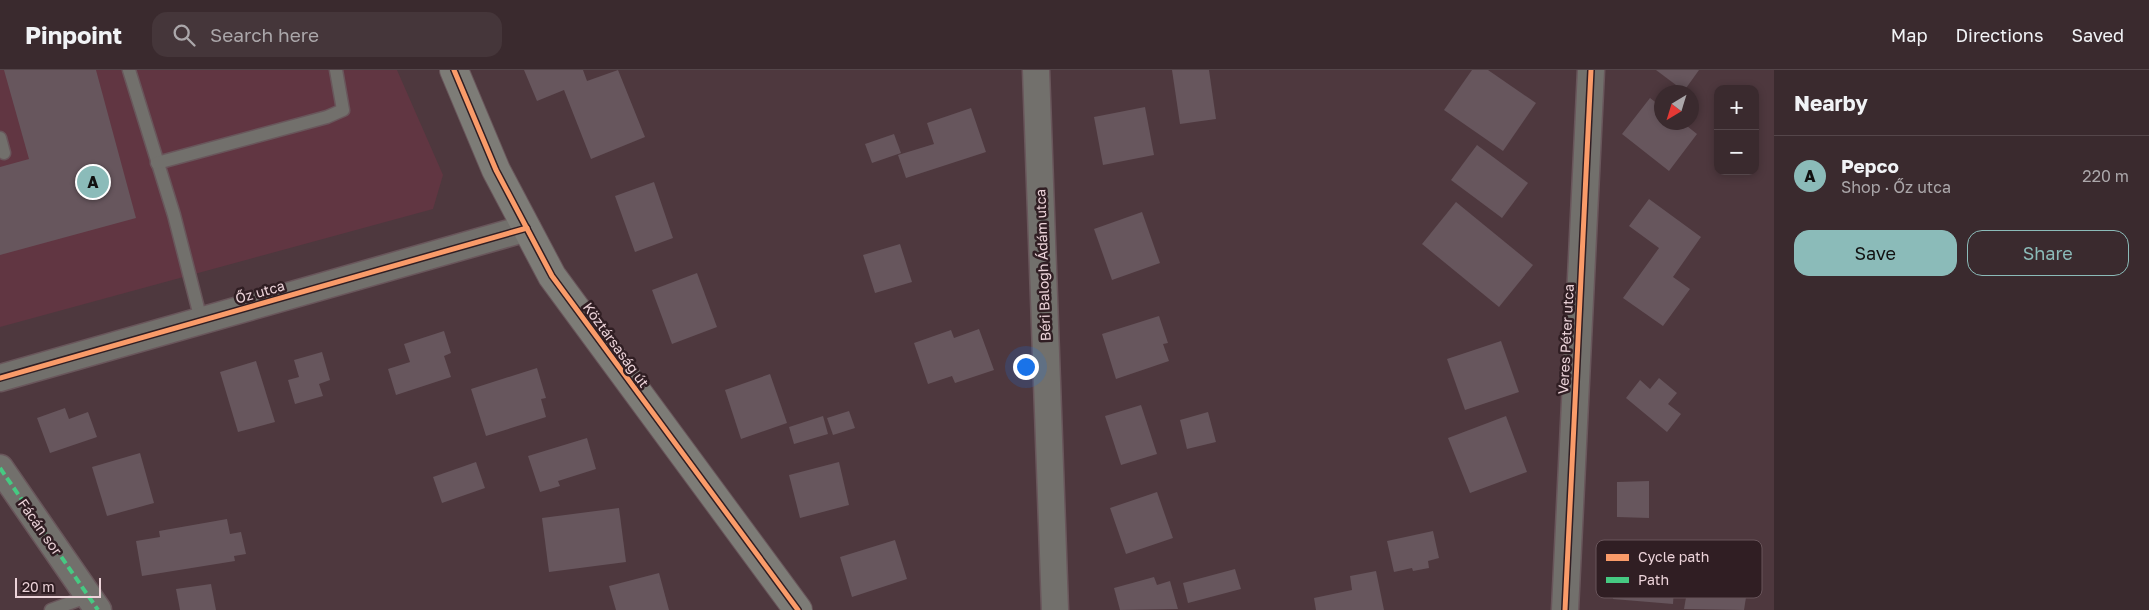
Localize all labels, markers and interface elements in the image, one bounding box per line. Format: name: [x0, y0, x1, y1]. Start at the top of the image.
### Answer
search box: [152, 12, 502, 57]
text: Pinpoint: [25, 20, 122, 49]
icon: search: [170, 21, 198, 49]
text: Search here: [210, 23, 319, 46]
text: Map: [1891, 24, 1927, 46]
text: Directions: [1955, 24, 2043, 46]
text: Saved: [2071, 24, 2124, 46]
north arrow: [1654, 85, 1699, 130]
map controls: [1714, 85, 1759, 175]
button: +: [1714, 85, 1759, 130]
text: Nearby: [1794, 90, 1868, 116]
button: −: [1714, 130, 1759, 175]
text: Pepco: [1841, 154, 1899, 177]
pin: A: [77, 163, 109, 201]
text: A: [1804, 166, 1816, 186]
text: 220 m: [2082, 166, 2129, 186]
text: Shop · Őz utca: [1841, 177, 1951, 197]
street label: Béri Balogh Ádám utca: [1031, 189, 1054, 341]
button: Save: [1794, 230, 1957, 276]
button: Share: [1967, 230, 2129, 276]
street label: Őz utca: [233, 276, 286, 307]
street label: Veres Péter utca: [1554, 283, 1577, 395]
street label: Köztársaság út: [580, 299, 653, 391]
your location: [1013, 354, 1039, 380]
street label: Fácán sor: [15, 495, 66, 559]
legend: [1596, 540, 1762, 598]
text: Cycle path: [1638, 548, 1709, 565]
text: Path: [1638, 571, 1669, 588]
scale bar: [15, 575, 101, 598]
text: 20 m: [22, 578, 55, 595]

